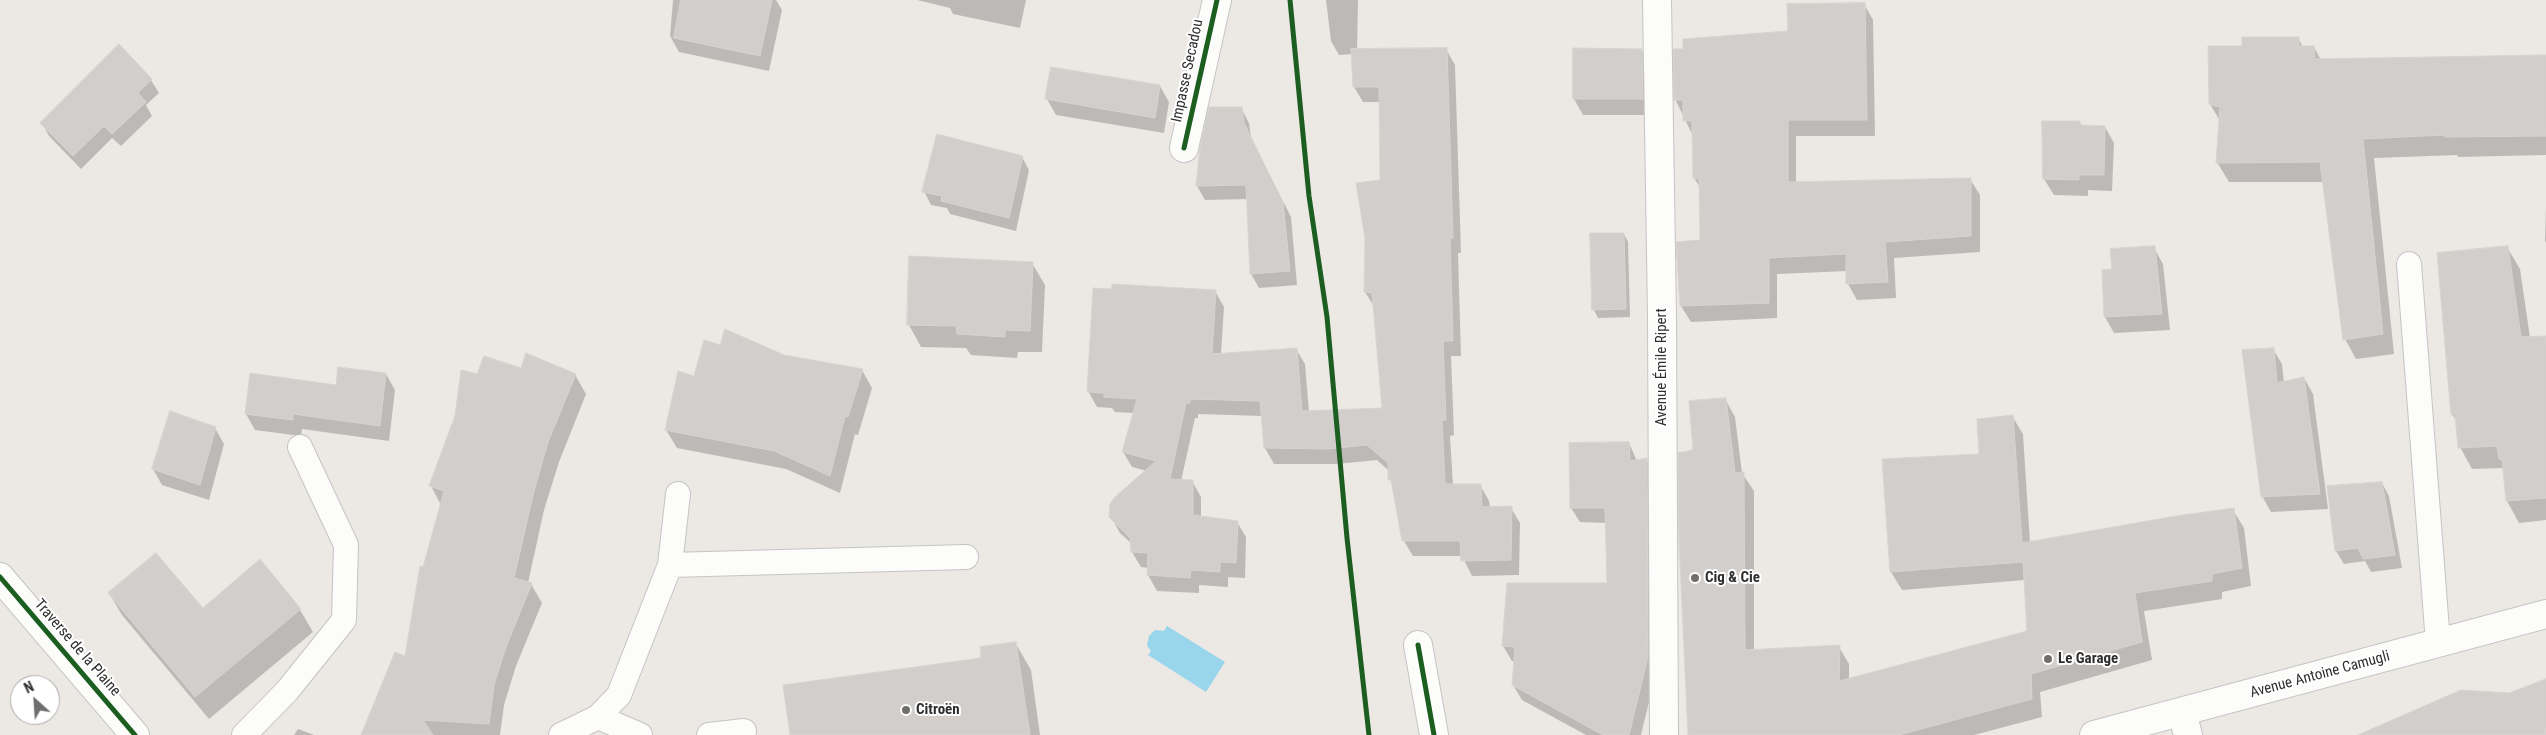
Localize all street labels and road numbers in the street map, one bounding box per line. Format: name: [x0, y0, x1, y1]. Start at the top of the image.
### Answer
street label: Impasse Secadou: [1168, 18, 1208, 124]
street label: Avenue Émile Ripert: [1653, 308, 1671, 426]
street label: Traverse de la Plaine: [30, 596, 124, 700]
street label: Avenue Antoine Camugli: [2248, 648, 2392, 702]

